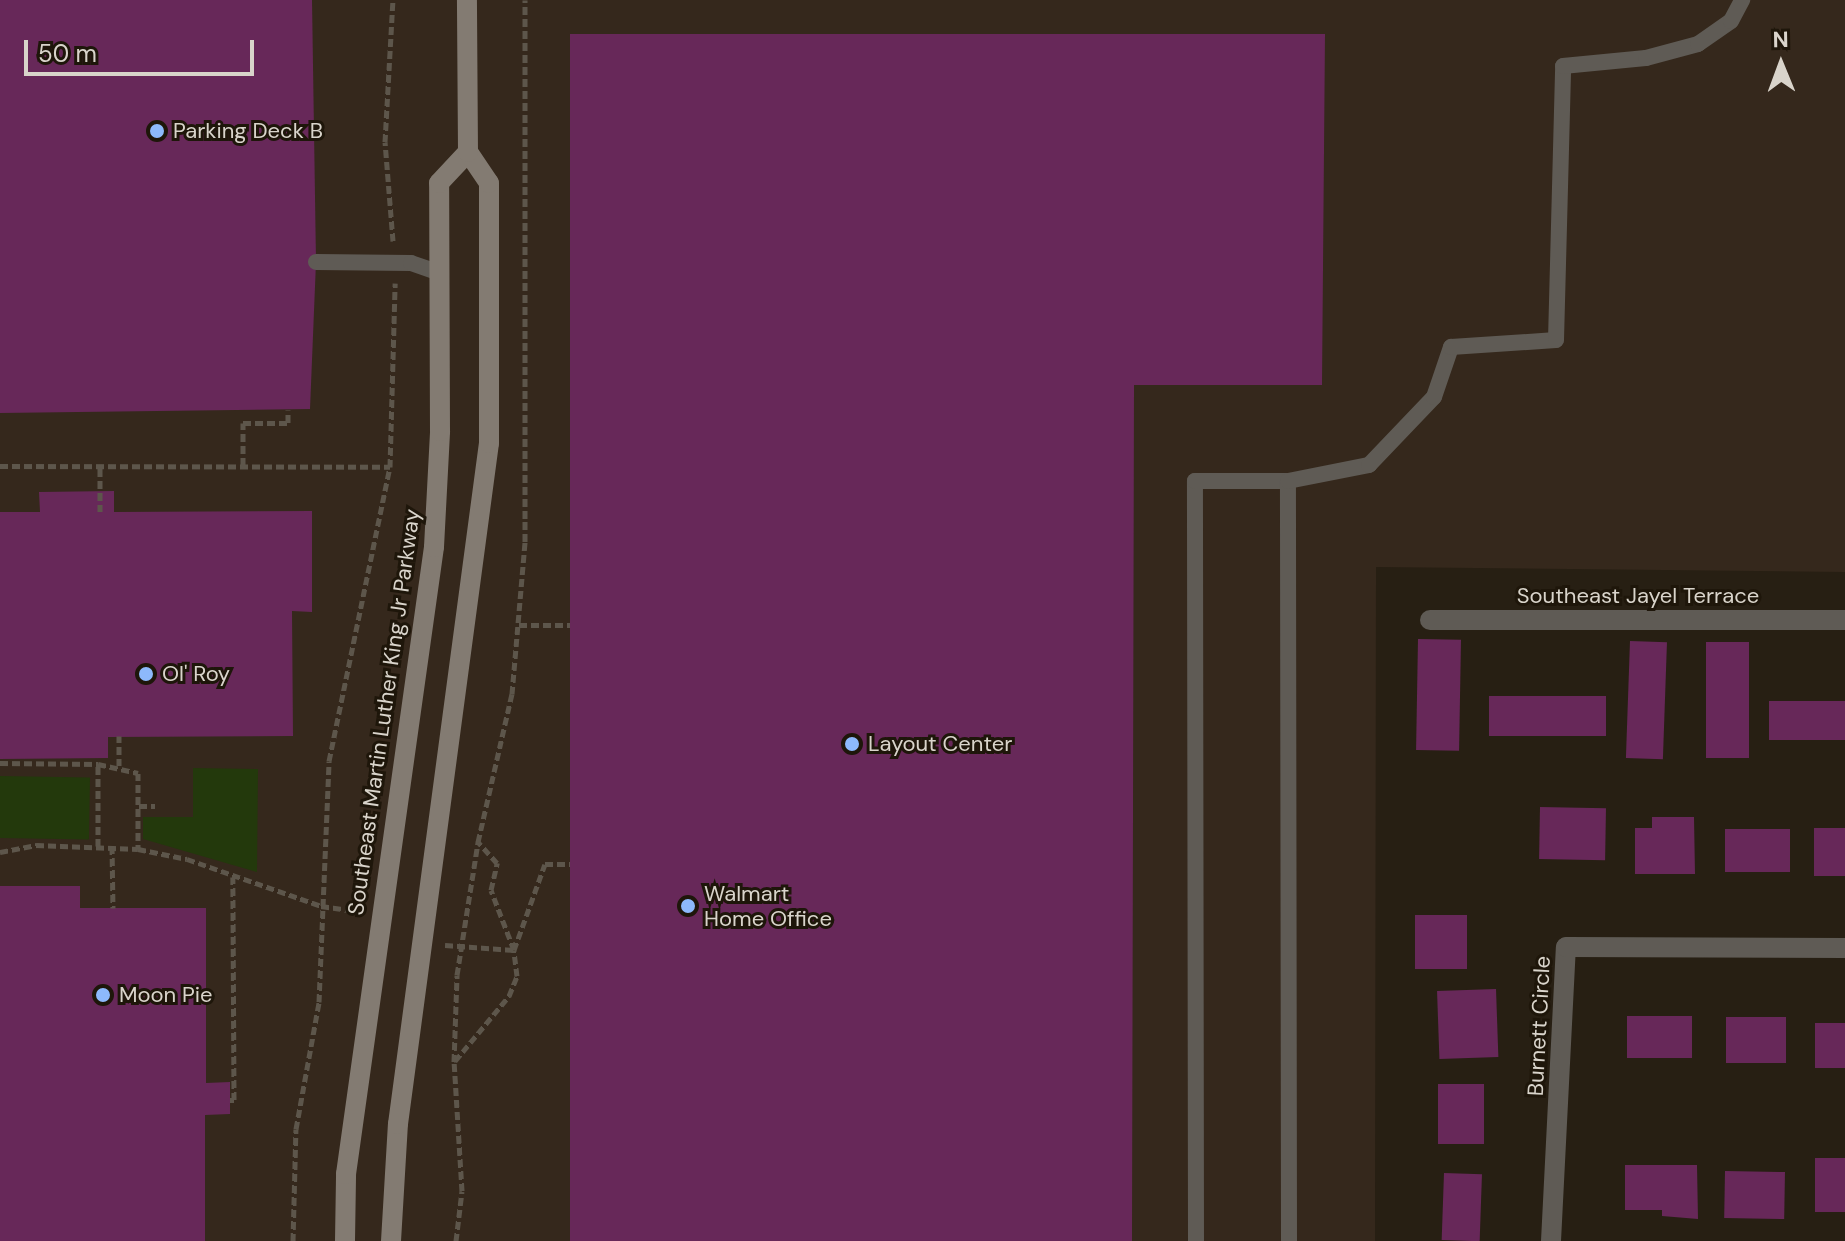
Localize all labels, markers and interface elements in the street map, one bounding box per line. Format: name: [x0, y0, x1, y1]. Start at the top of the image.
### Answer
scale bar: [28, 24, 258, 74]
north arrow: [1741, 24, 1821, 104]
text: N: [1772, 25, 1789, 54]
text: 50 m: [38, 38, 97, 69]
place label: Parking Deck B: [173, 118, 323, 144]
marker: Parking Deck B: [148, 122, 166, 140]
street label: Southeast Martin Luther King Jr Parkway: [342, 507, 426, 917]
street label: Southeast Jayel Terrace: [1517, 583, 1759, 609]
place label: Ol' Roy: [162, 661, 230, 687]
marker: Ol' Roy: [137, 665, 155, 683]
place label: Layout Center: [868, 731, 1012, 757]
marker: Layout Center: [843, 735, 861, 753]
place label: Walmart Home Office: [704, 880, 832, 932]
marker: Walmart Home Office: [679, 897, 697, 915]
street label: Burnett Circle: [1522, 955, 1556, 1097]
place label: Moon Pie: [119, 982, 213, 1008]
marker: Moon Pie: [94, 986, 112, 1004]

